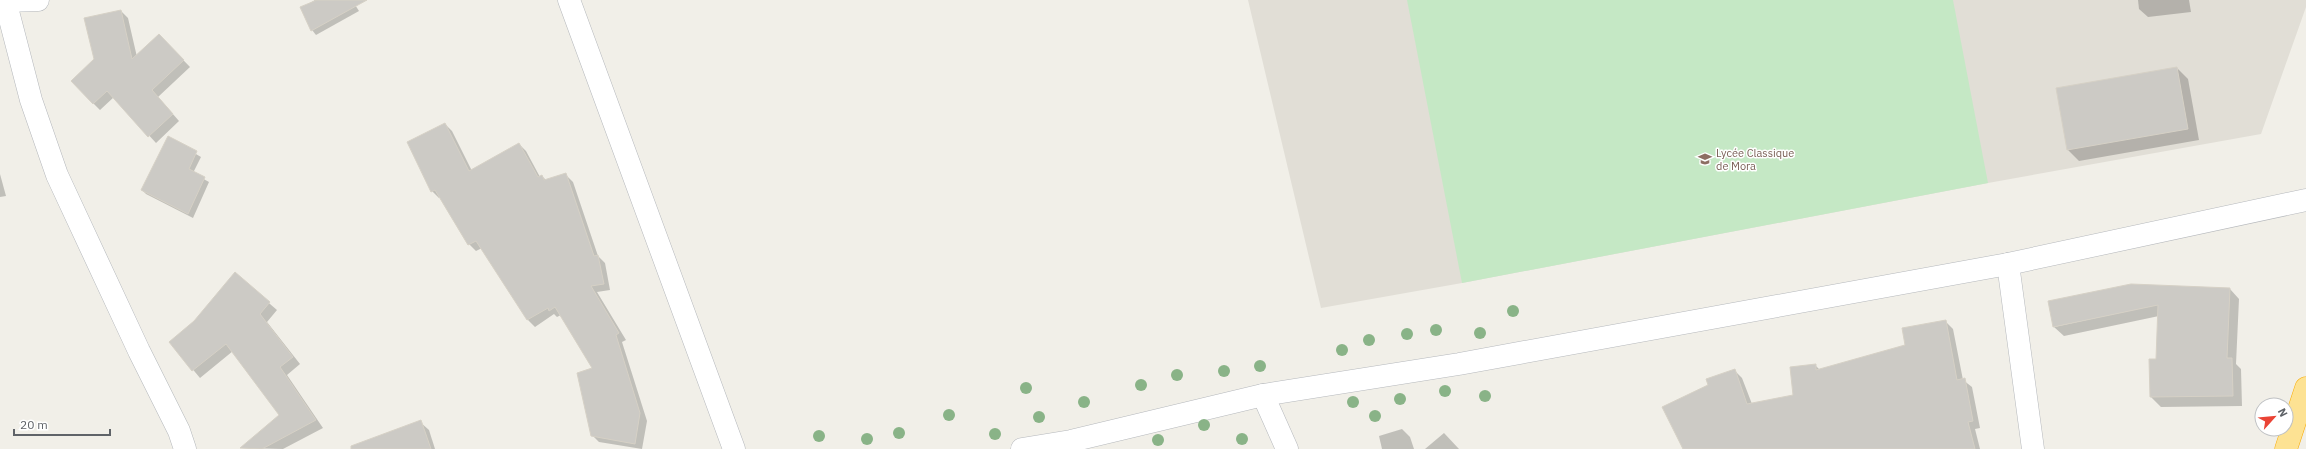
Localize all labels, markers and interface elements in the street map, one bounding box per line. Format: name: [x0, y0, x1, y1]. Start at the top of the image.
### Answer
place label: Lycée Classique de Mora: [1716, 146, 1794, 173]
school or university icon: Lycée Classique de Mora: [1697, 151, 1713, 167]
north arrow: [2254, 397, 2294, 437]
text: N: [2275, 406, 2291, 419]
scale bar: [14, 411, 110, 437]
text: 20 m: [20, 417, 48, 432]

